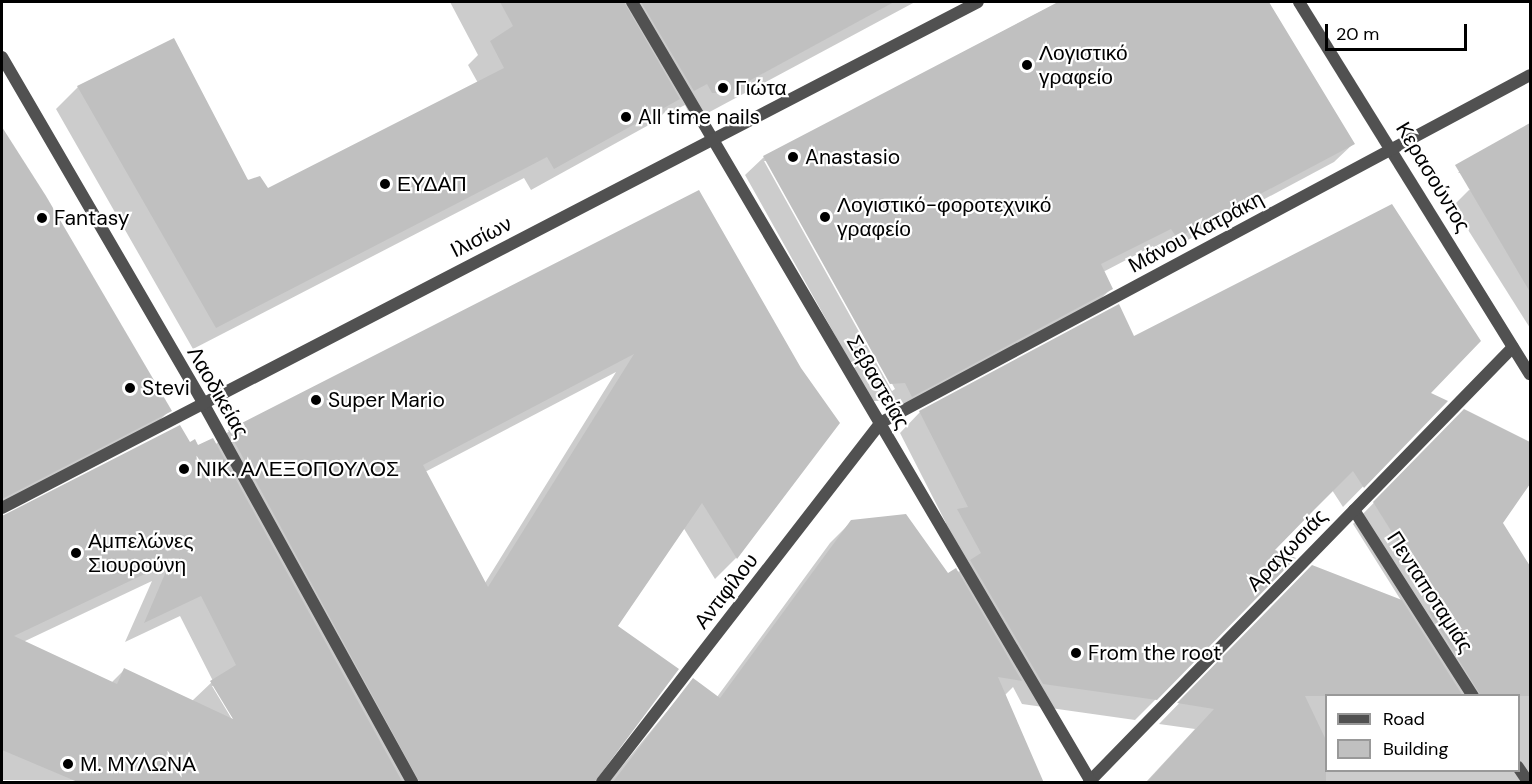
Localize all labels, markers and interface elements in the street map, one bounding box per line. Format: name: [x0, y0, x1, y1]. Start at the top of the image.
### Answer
scale bar: [1328, 12, 1470, 50]
text: 20 m: [1336, 22, 1379, 46]
place label: Λογιστικό γραφείο: [1039, 40, 1128, 90]
marker: Λογιστικό γραφείο: [1020, 58, 1034, 72]
place label: Γιώτα: [735, 75, 787, 101]
marker: Γιώτα: [716, 81, 730, 95]
place label: All time nails: [638, 104, 760, 130]
marker: All time nails: [619, 110, 633, 124]
street label: Κερασούντος: [1390, 117, 1476, 237]
place label: Anastasio: [805, 144, 900, 170]
marker: Anastasio: [786, 150, 800, 164]
place label: ΕΥΔΑΠ: [397, 171, 467, 197]
marker: ΕΥΔΑΠ: [378, 177, 392, 191]
street label: Μάνου Κατράκη: [1124, 186, 1268, 278]
place label: Λογιστικό-φοροτεχνικό γραφείο: [837, 192, 1051, 242]
place label: Fantasy: [54, 205, 129, 231]
marker: Λογιστικό-φοροτεχνικό γραφείο: [818, 210, 832, 224]
marker: Fantasy: [35, 211, 49, 225]
street label: Ιλισίων: [446, 211, 516, 263]
street label: Σεβαστείας: [841, 331, 915, 433]
street label: Λαοδικείας: [182, 342, 254, 442]
place label: Stevi: [142, 375, 190, 401]
marker: Stevi: [123, 381, 137, 395]
place label: Super Mario: [328, 387, 445, 413]
marker: Super Mario: [309, 393, 323, 407]
place label: ΝΙΚ. ΑΛΕΞΟΠΟΥΛΟΣ: [196, 456, 399, 482]
marker: ΝΙΚ. ΑΛΕΞΟΠΟΥΛΟΣ: [177, 462, 191, 476]
street label: Αραχωσιάς: [1242, 504, 1332, 596]
street label: Πενταποταμιάς: [1382, 527, 1478, 657]
place label: Αμπελώνες Σιουρούνη: [88, 528, 194, 578]
marker: Αμπελώνες Σιουρούνη: [69, 546, 83, 560]
street label: Αντιφίλου: [689, 548, 763, 634]
place label: From the root: [1088, 640, 1221, 666]
marker: From the root: [1069, 646, 1083, 660]
legend: [1325, 694, 1520, 772]
text: Road: [1383, 707, 1425, 731]
text: Building: [1383, 737, 1448, 761]
place label: Μ. ΜΥΛΩΝΑ: [80, 751, 196, 777]
marker: Μ. ΜΥΛΩΝΑ: [61, 757, 75, 771]

